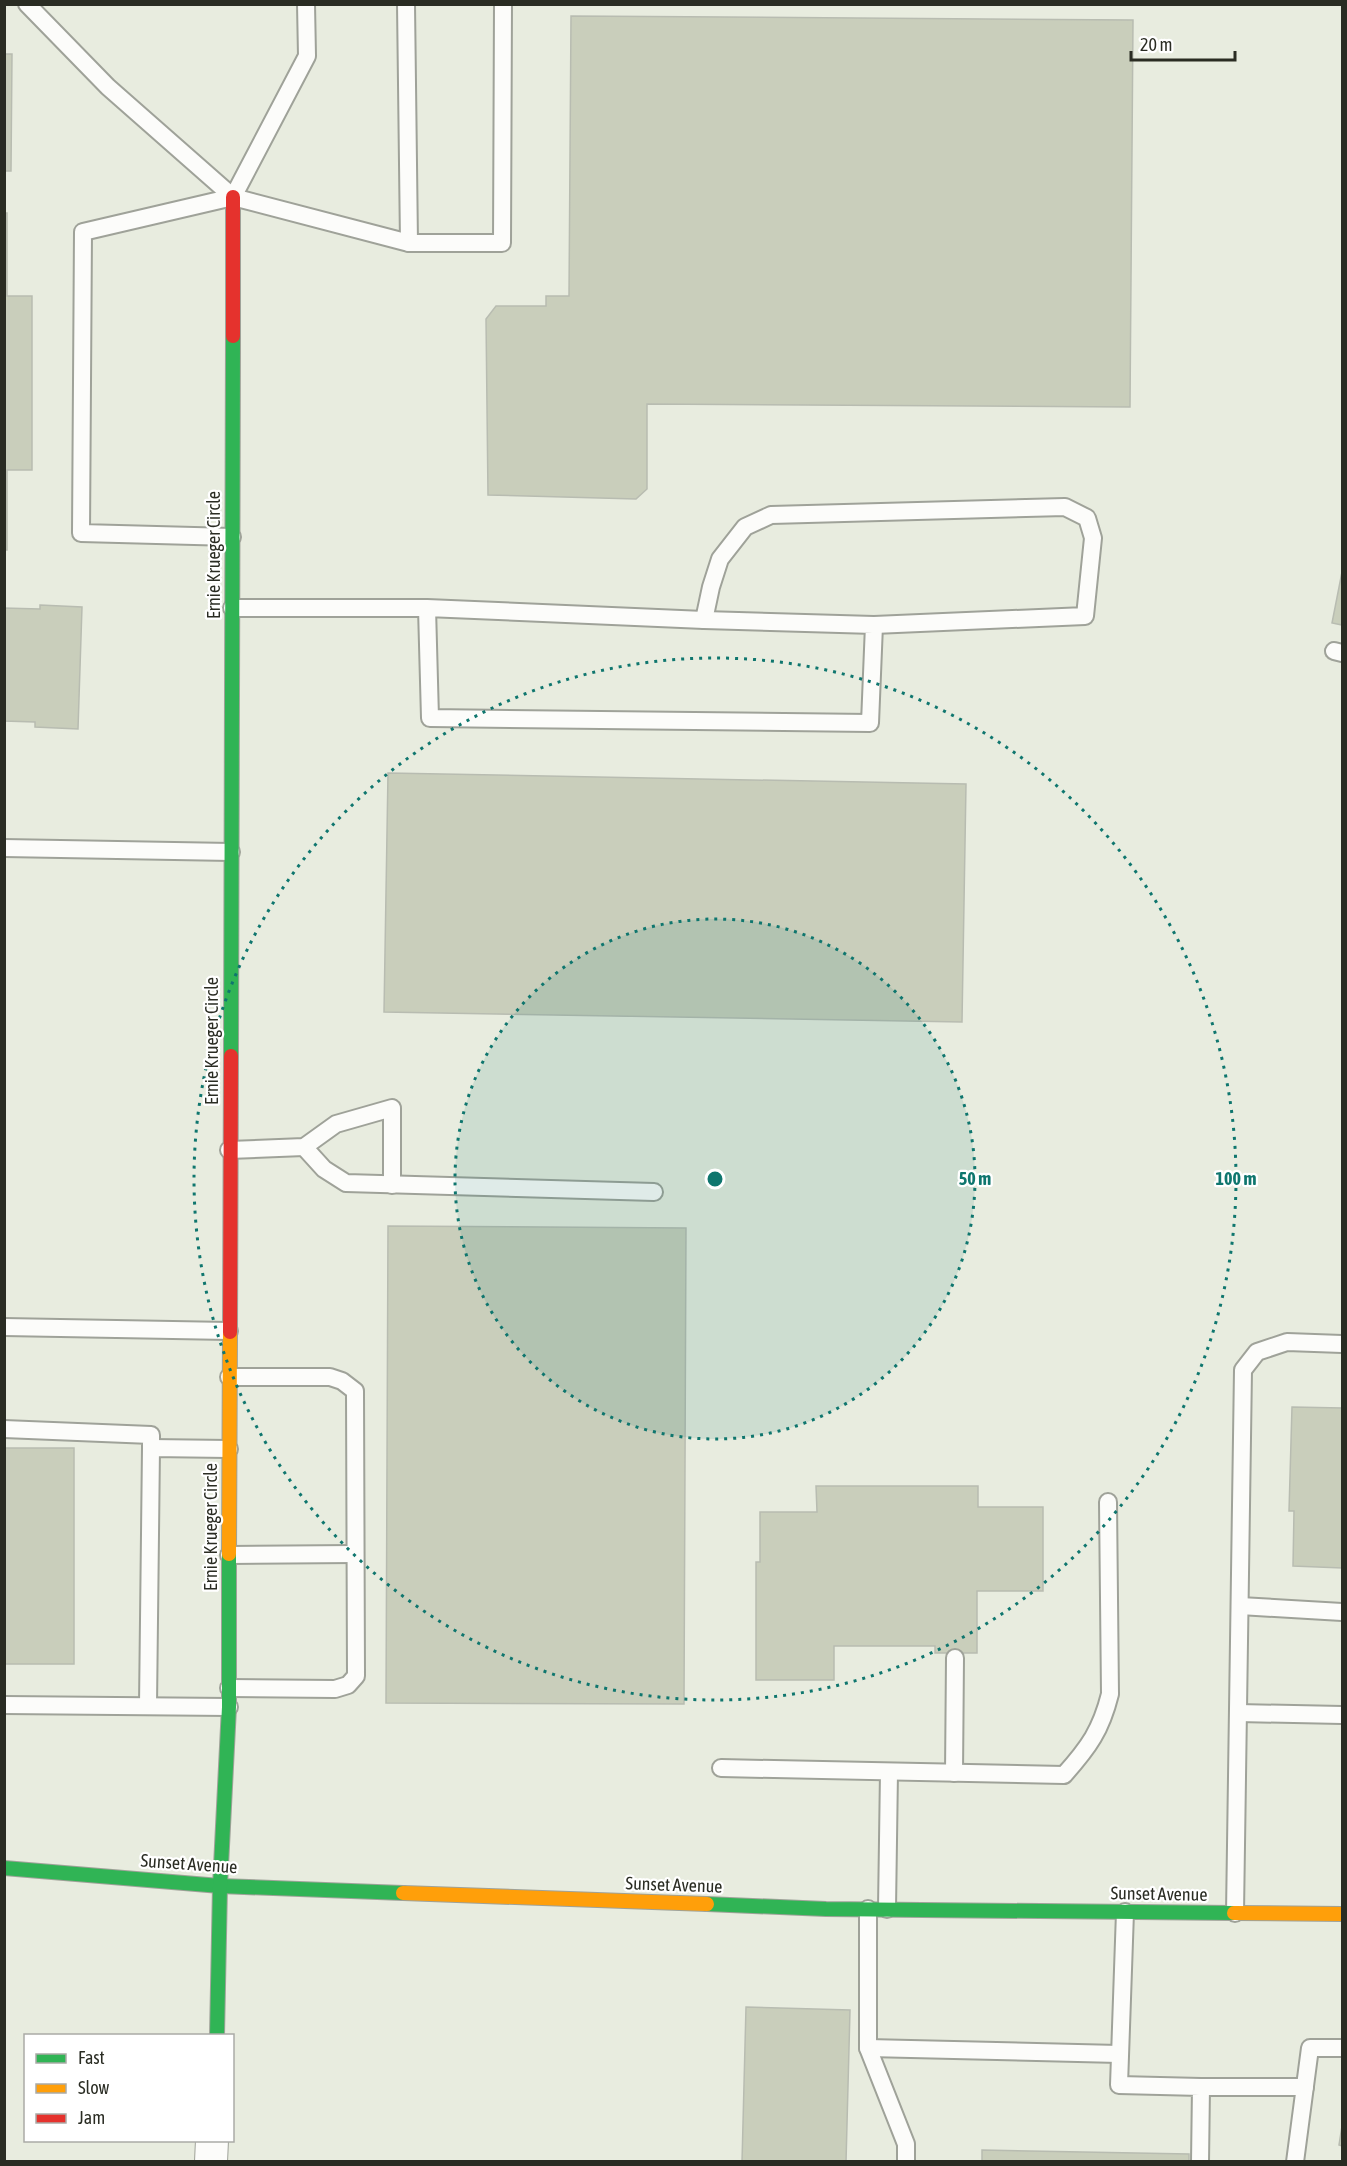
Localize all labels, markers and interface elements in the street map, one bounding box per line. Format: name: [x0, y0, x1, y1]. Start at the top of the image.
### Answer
scale bar: [1131, 24, 1234, 62]
text: 20 m: [1140, 34, 1172, 55]
street label: Ernie Krueger Circle: [203, 491, 224, 619]
street label: Ernie Krueger Circle: [201, 977, 222, 1105]
text: 50 m: [959, 1168, 991, 1189]
text: 100 m: [1216, 1168, 1256, 1189]
centre of rings: [705, 1169, 725, 1189]
street label: Ernie Krueger Circle: [200, 1463, 221, 1591]
street label: Sunset Avenue: [140, 1850, 238, 1877]
street label: Sunset Avenue: [625, 1872, 723, 1897]
street label: Sunset Avenue: [1110, 1882, 1208, 1905]
legend: [24, 2034, 234, 2142]
text: Fast: [78, 2047, 105, 2068]
text: Slow: [78, 2077, 109, 2098]
text: Jam: [78, 2107, 105, 2128]

